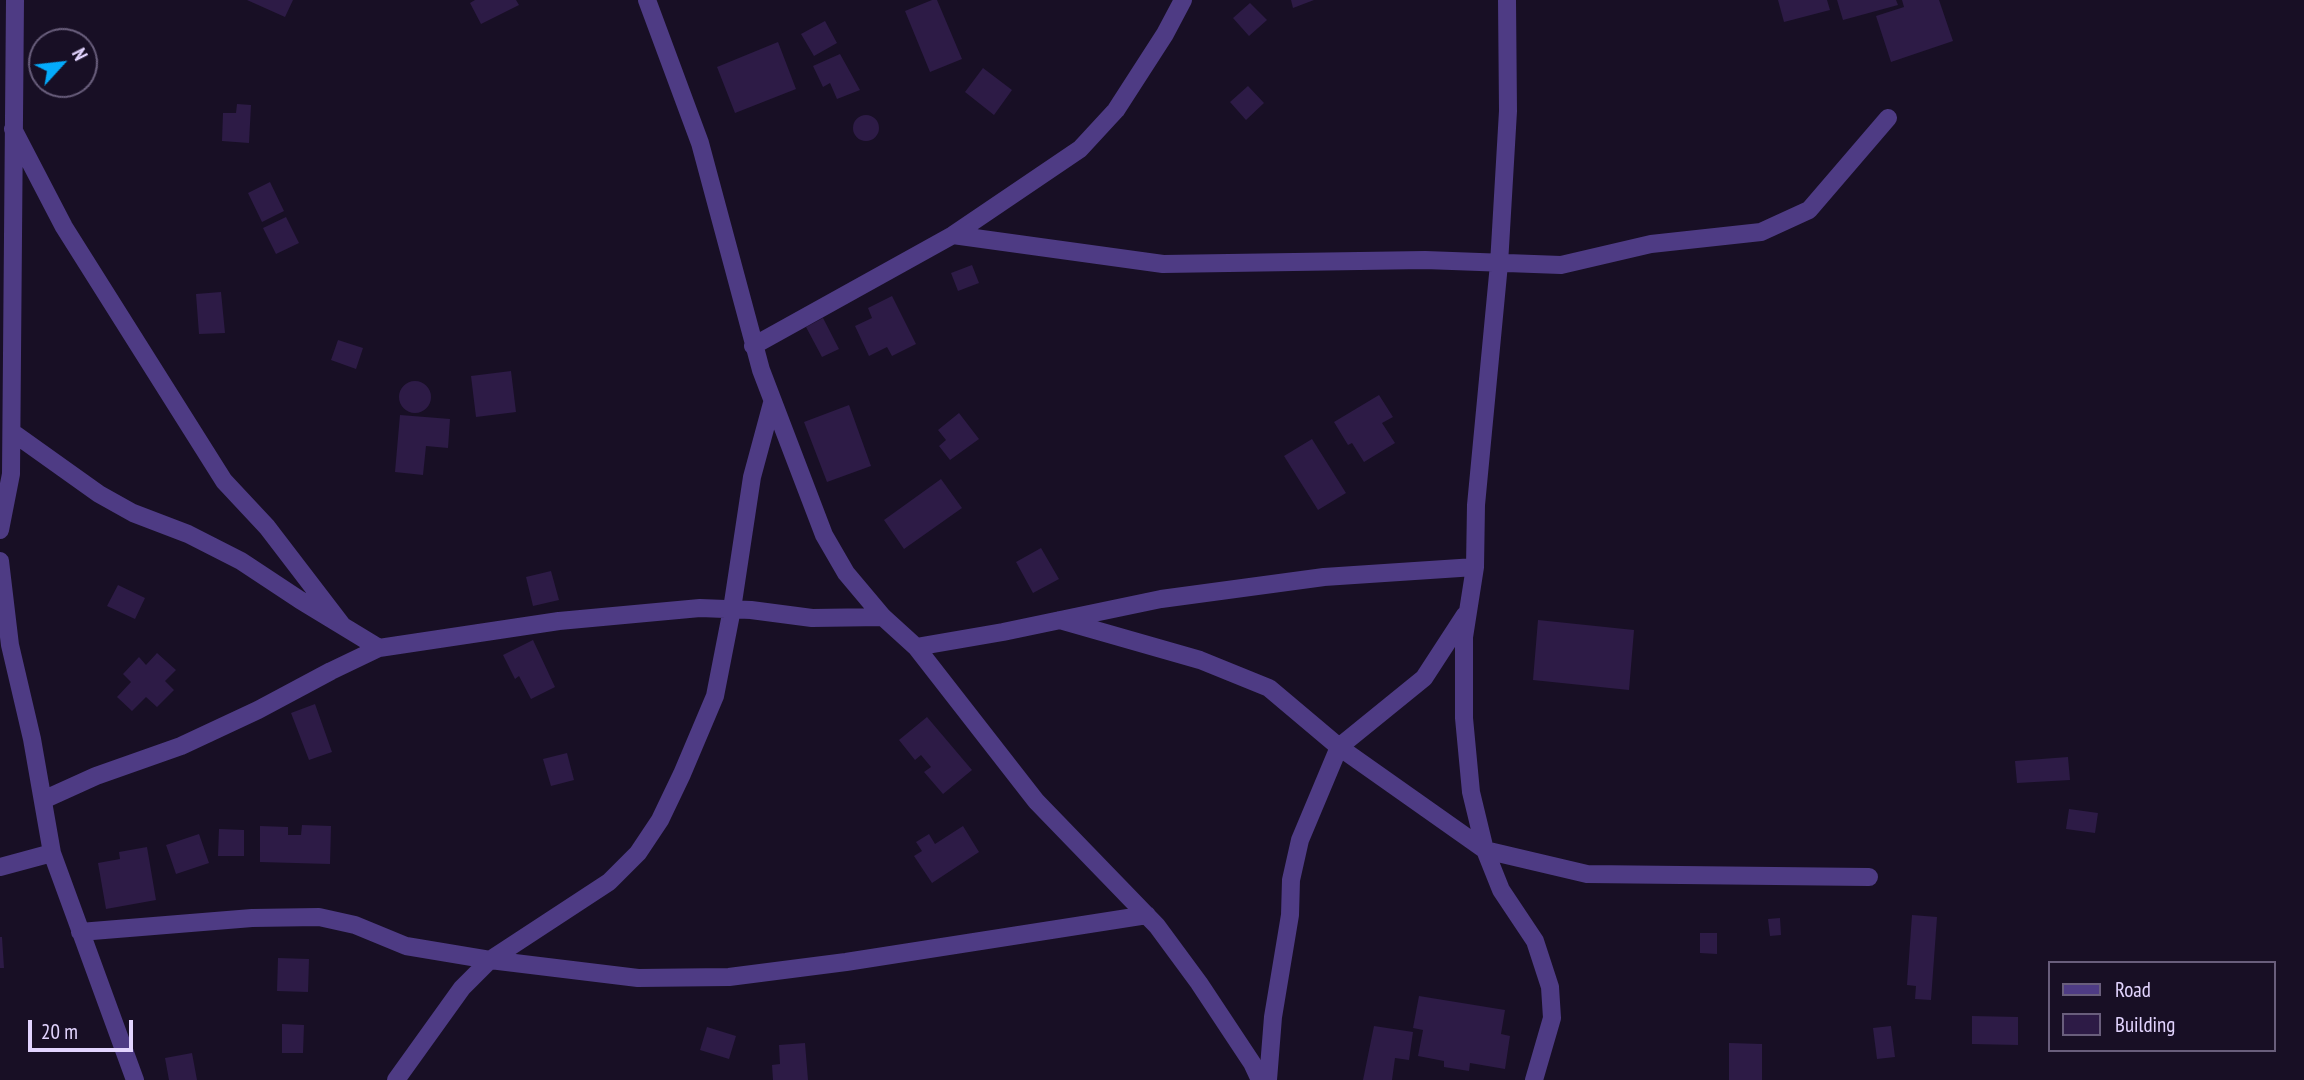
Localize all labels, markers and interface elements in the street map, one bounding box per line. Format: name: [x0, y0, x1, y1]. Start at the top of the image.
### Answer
north arrow: [28, 28, 98, 98]
text: N: [67, 44, 93, 64]
legend: [2048, 961, 2276, 1052]
text: Road: [2115, 976, 2151, 1003]
scale bar: [32, 1006, 136, 1050]
text: Building: [2115, 1011, 2175, 1038]
text: 20 m: [41, 1018, 78, 1045]

